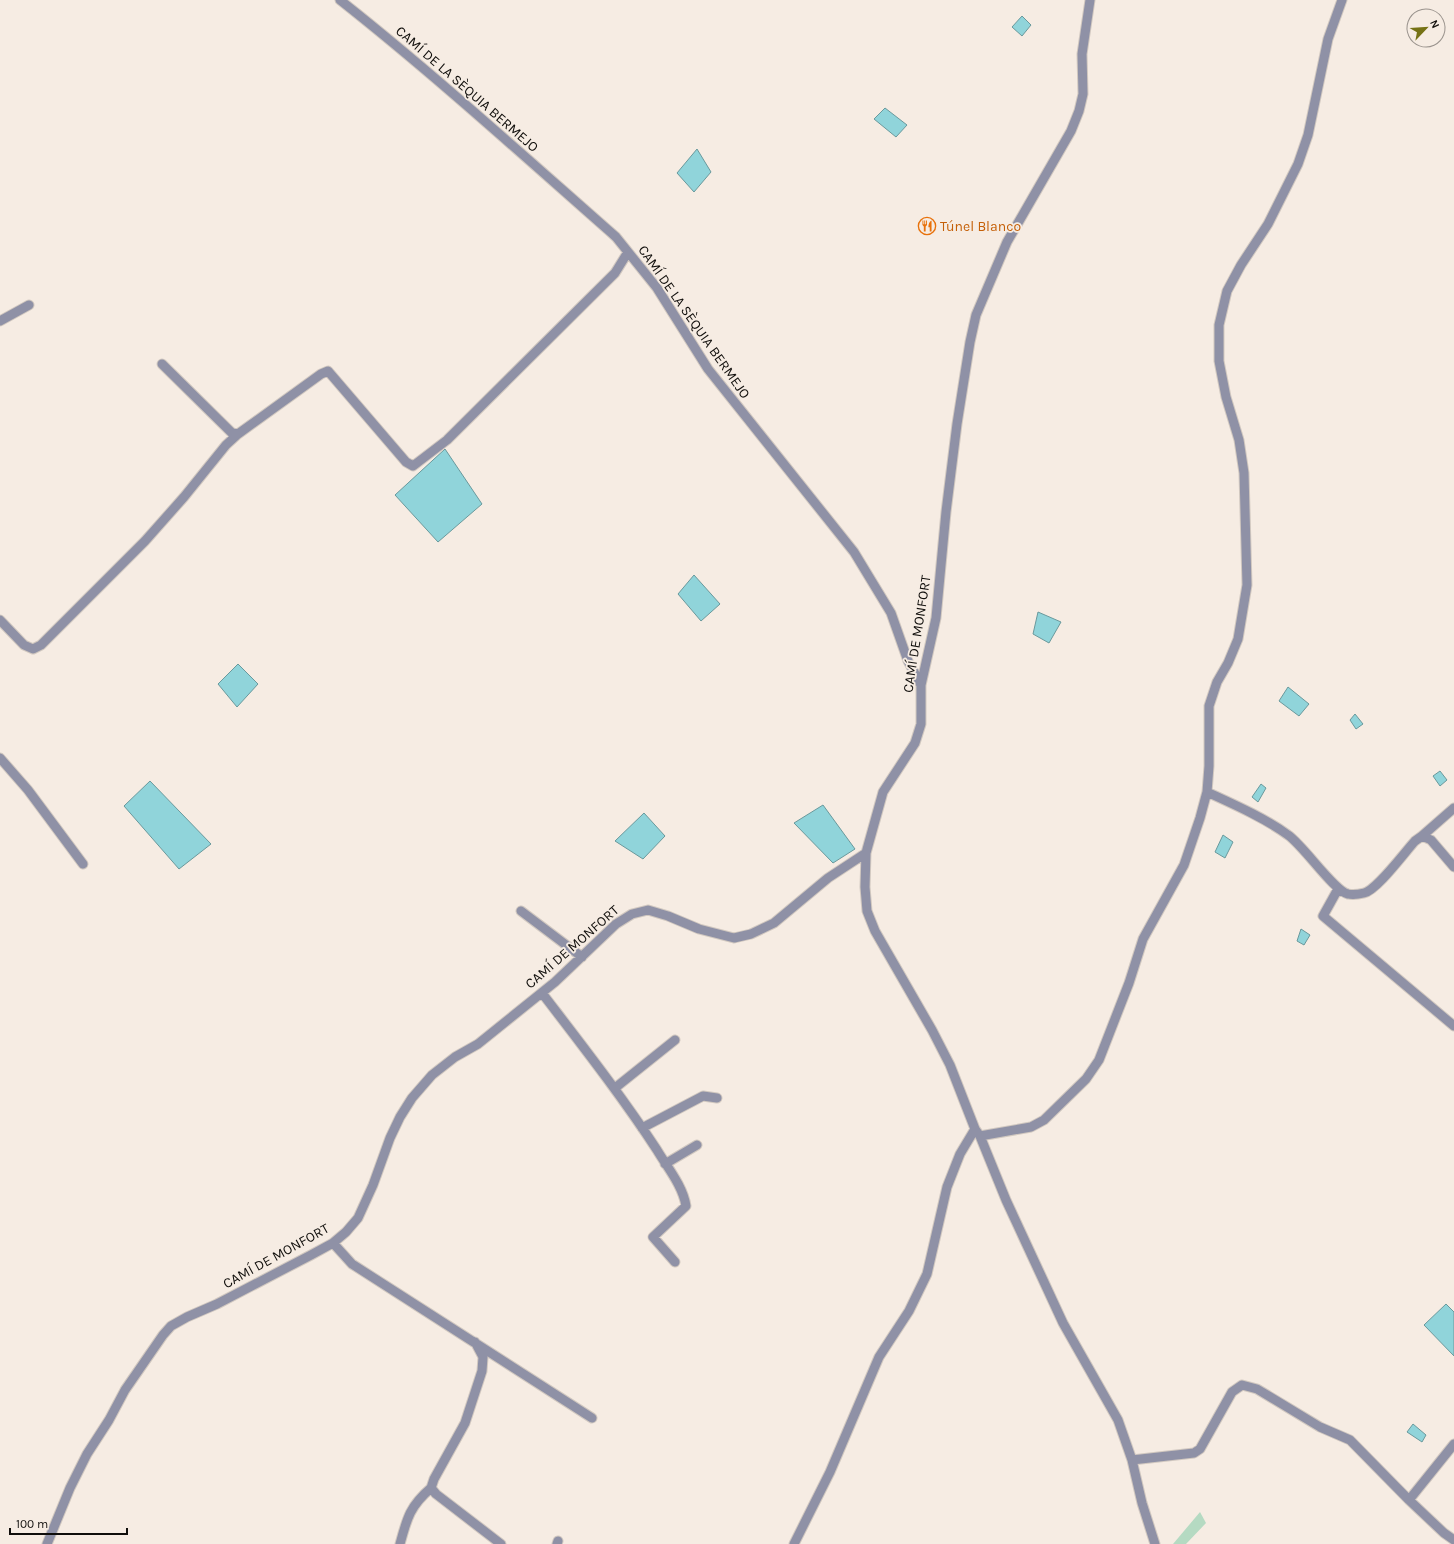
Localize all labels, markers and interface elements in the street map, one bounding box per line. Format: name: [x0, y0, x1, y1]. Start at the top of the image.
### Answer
north arrow: [1406, 8, 1446, 48]
text: N: [1427, 18, 1442, 30]
street label: CAMÍ DE LA SÈQUIA BERMEJO: [392, 22, 542, 156]
restaurant icon: Túnel Blanco: [917, 216, 937, 236]
place label: Túnel Blanco: [940, 218, 1021, 235]
street label: CAMÍ DE LA SÈQUIA BERMEJO: [634, 241, 754, 402]
street label: CAMÍ DE MONFORT: [898, 574, 935, 694]
street label: CAMÍ DE MONFORT: [521, 901, 622, 992]
street label: CAMÍ DE MONFORT: [220, 1219, 332, 1292]
scale bar: [10, 1510, 127, 1536]
text: 100 m: [16, 1517, 48, 1531]

